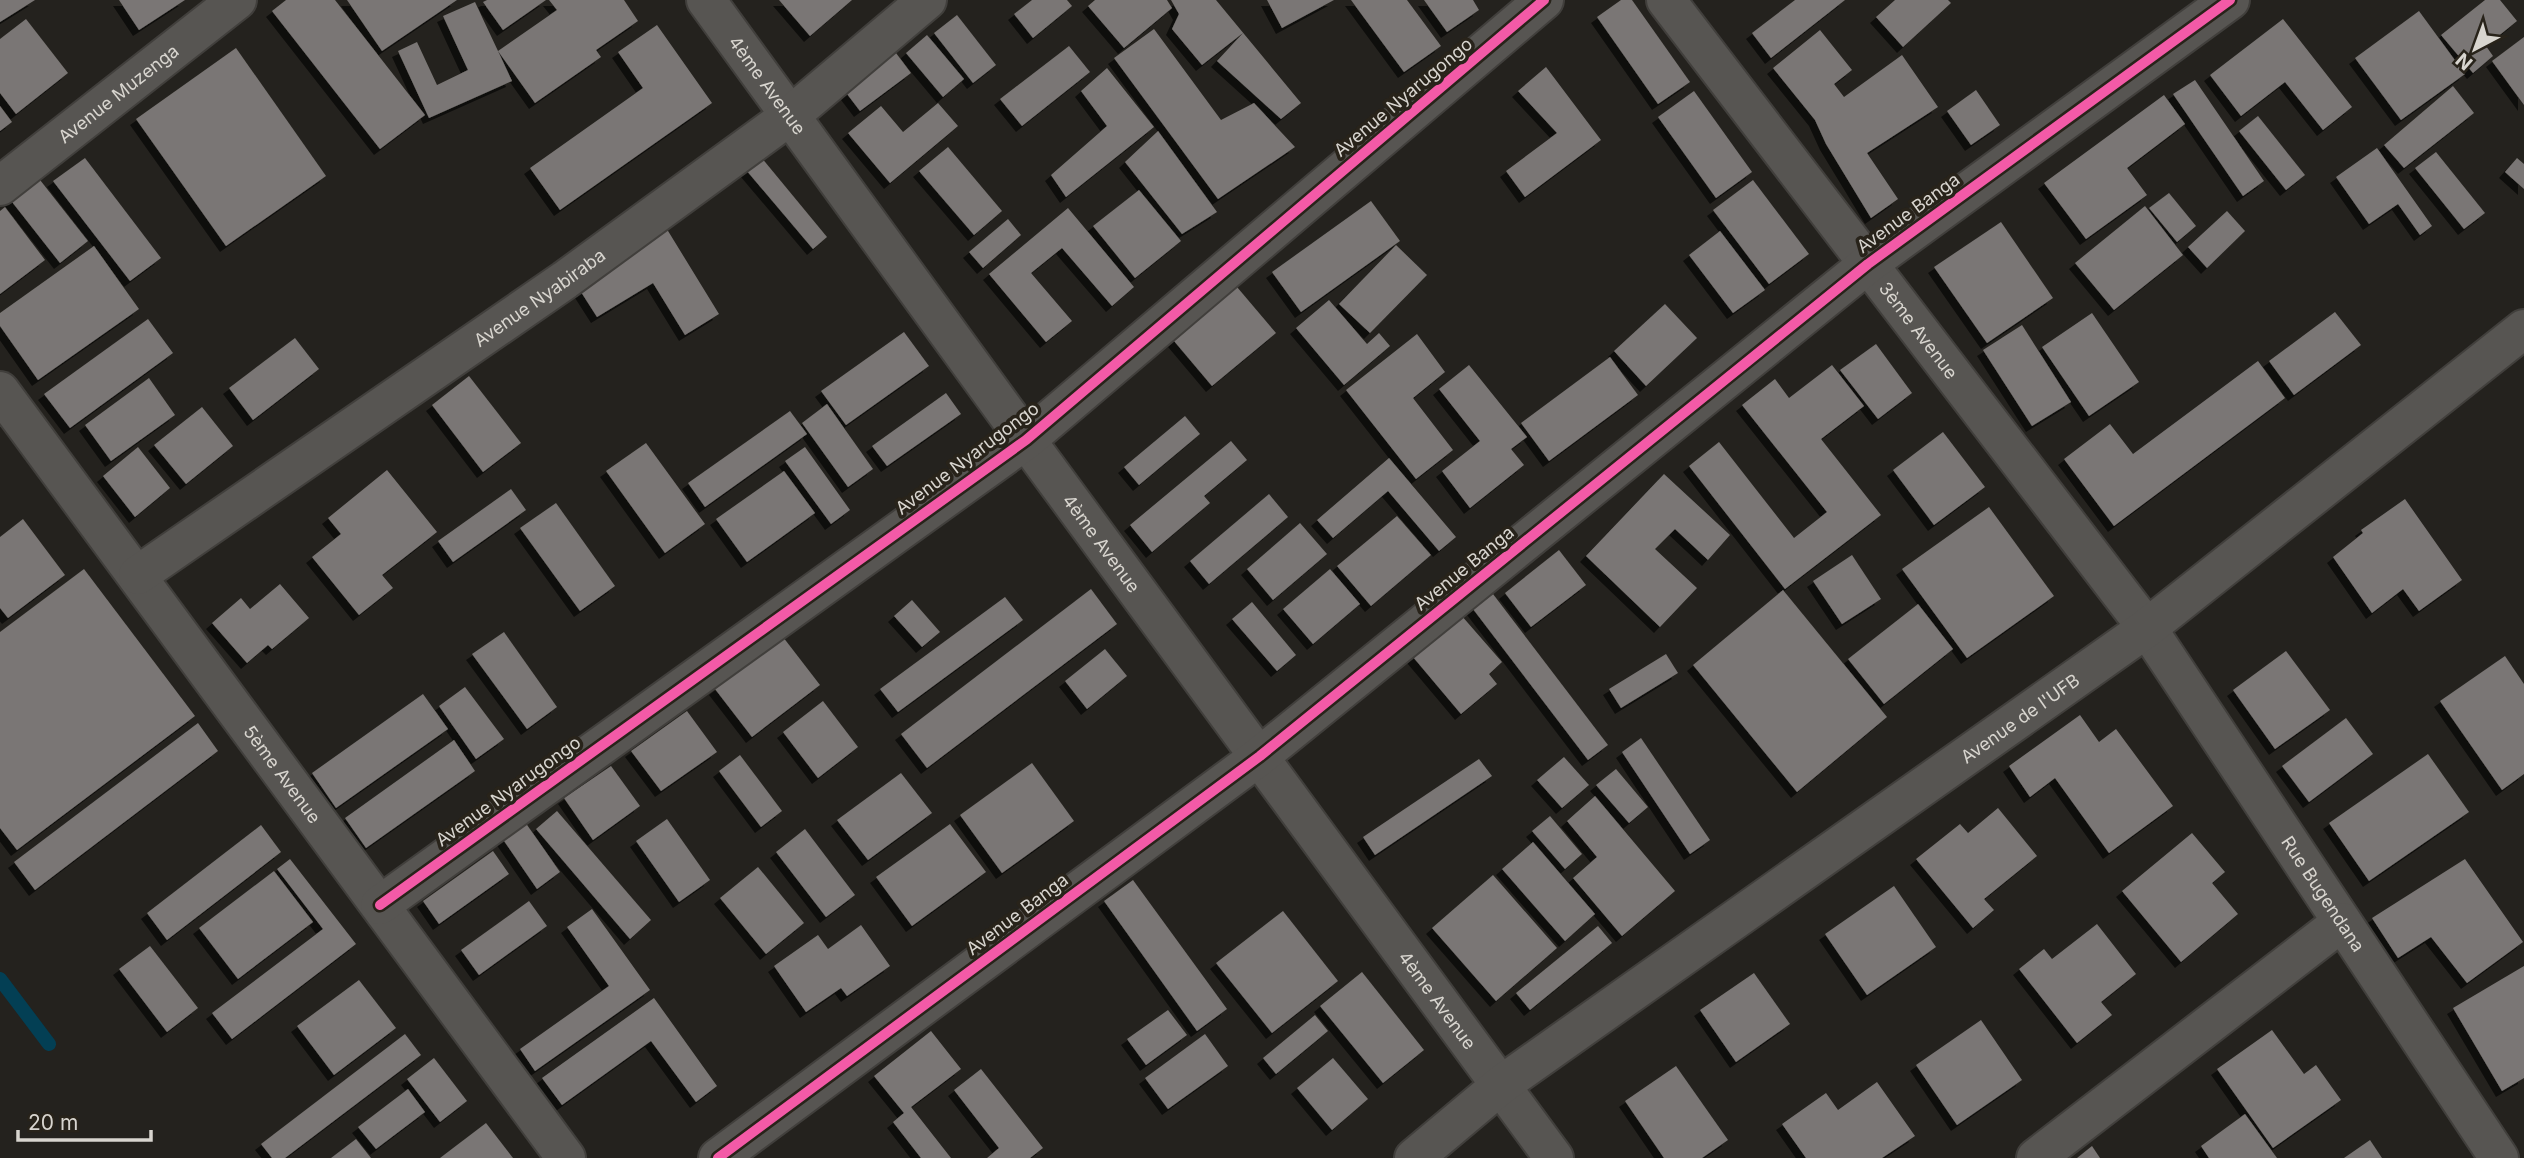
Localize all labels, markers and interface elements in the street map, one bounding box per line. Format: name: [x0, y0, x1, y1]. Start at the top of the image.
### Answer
north arrow: [2440, 14, 2510, 84]
street label: 4ème Avenue: [725, 32, 811, 138]
street label: Avenue Nyarugongo: [1330, 33, 1476, 161]
street label: Avenue Muzenga: [54, 40, 182, 147]
text: N: [2451, 48, 2477, 75]
street label: Avenue Banga: [1852, 169, 1964, 257]
street label: Avenue Nyabiraba: [469, 244, 609, 351]
street label: 3ème Avenue: [1875, 278, 1963, 383]
street label: Avenue Nyarugongo: [891, 397, 1043, 519]
street label: 4ème Avenue: [1059, 490, 1145, 596]
street label: Avenue Banga: [1410, 521, 1518, 615]
street label: Avenue de l'UFB: [1956, 669, 2083, 767]
street label: 5ème Avenue: [240, 721, 326, 827]
street label: Avenue Nyarugongo: [432, 731, 584, 851]
street label: Rue Bugendana: [2278, 832, 2369, 955]
street label: Avenue Banga: [962, 869, 1072, 959]
street label: 4ème Avenue: [1395, 947, 1481, 1053]
scale bar: [18, 1098, 150, 1142]
text: 20 m: [28, 1110, 78, 1135]

